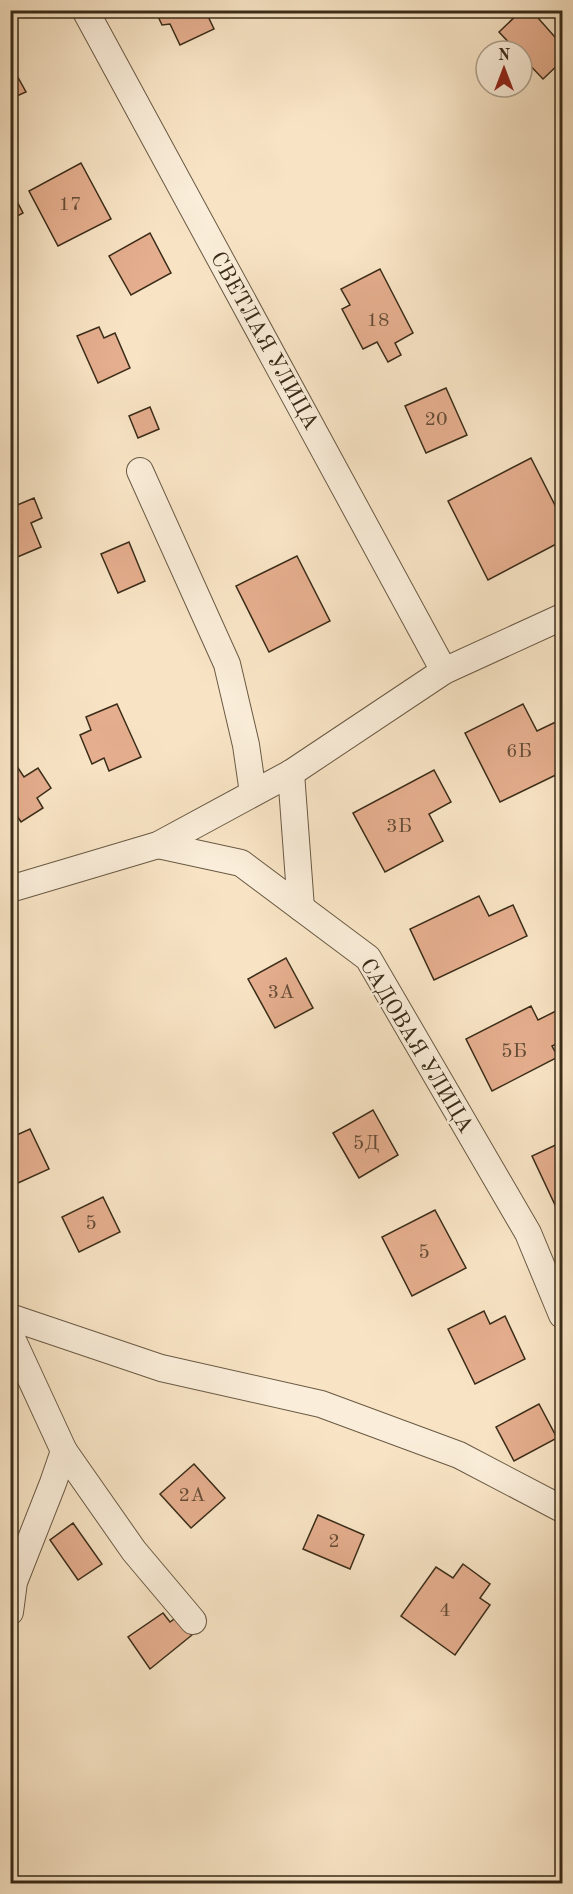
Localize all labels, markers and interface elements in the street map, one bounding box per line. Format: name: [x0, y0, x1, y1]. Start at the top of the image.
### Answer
north arrow: [474, 39, 534, 99]
text: N: [498, 48, 511, 64]
house number: 17: [58, 195, 82, 215]
street label: СВЕТЛАЯ УЛИЦА: [206, 248, 322, 434]
house number: 18: [366, 311, 390, 331]
house number: 20: [424, 410, 448, 430]
house number: 6Б: [506, 742, 532, 762]
house number: 3Б: [386, 817, 412, 837]
street label: САДОВАЯ УЛИЦА: [355, 955, 477, 1137]
house number: 3А: [268, 983, 294, 1003]
house number: 5Б: [501, 1042, 527, 1062]
house number: 5Д: [353, 1134, 379, 1154]
house number: 5: [85, 1214, 97, 1234]
house number: 5: [418, 1243, 430, 1263]
house number: 2А: [179, 1486, 205, 1506]
house number: 2: [328, 1532, 340, 1552]
house number: 4: [439, 1601, 451, 1621]

